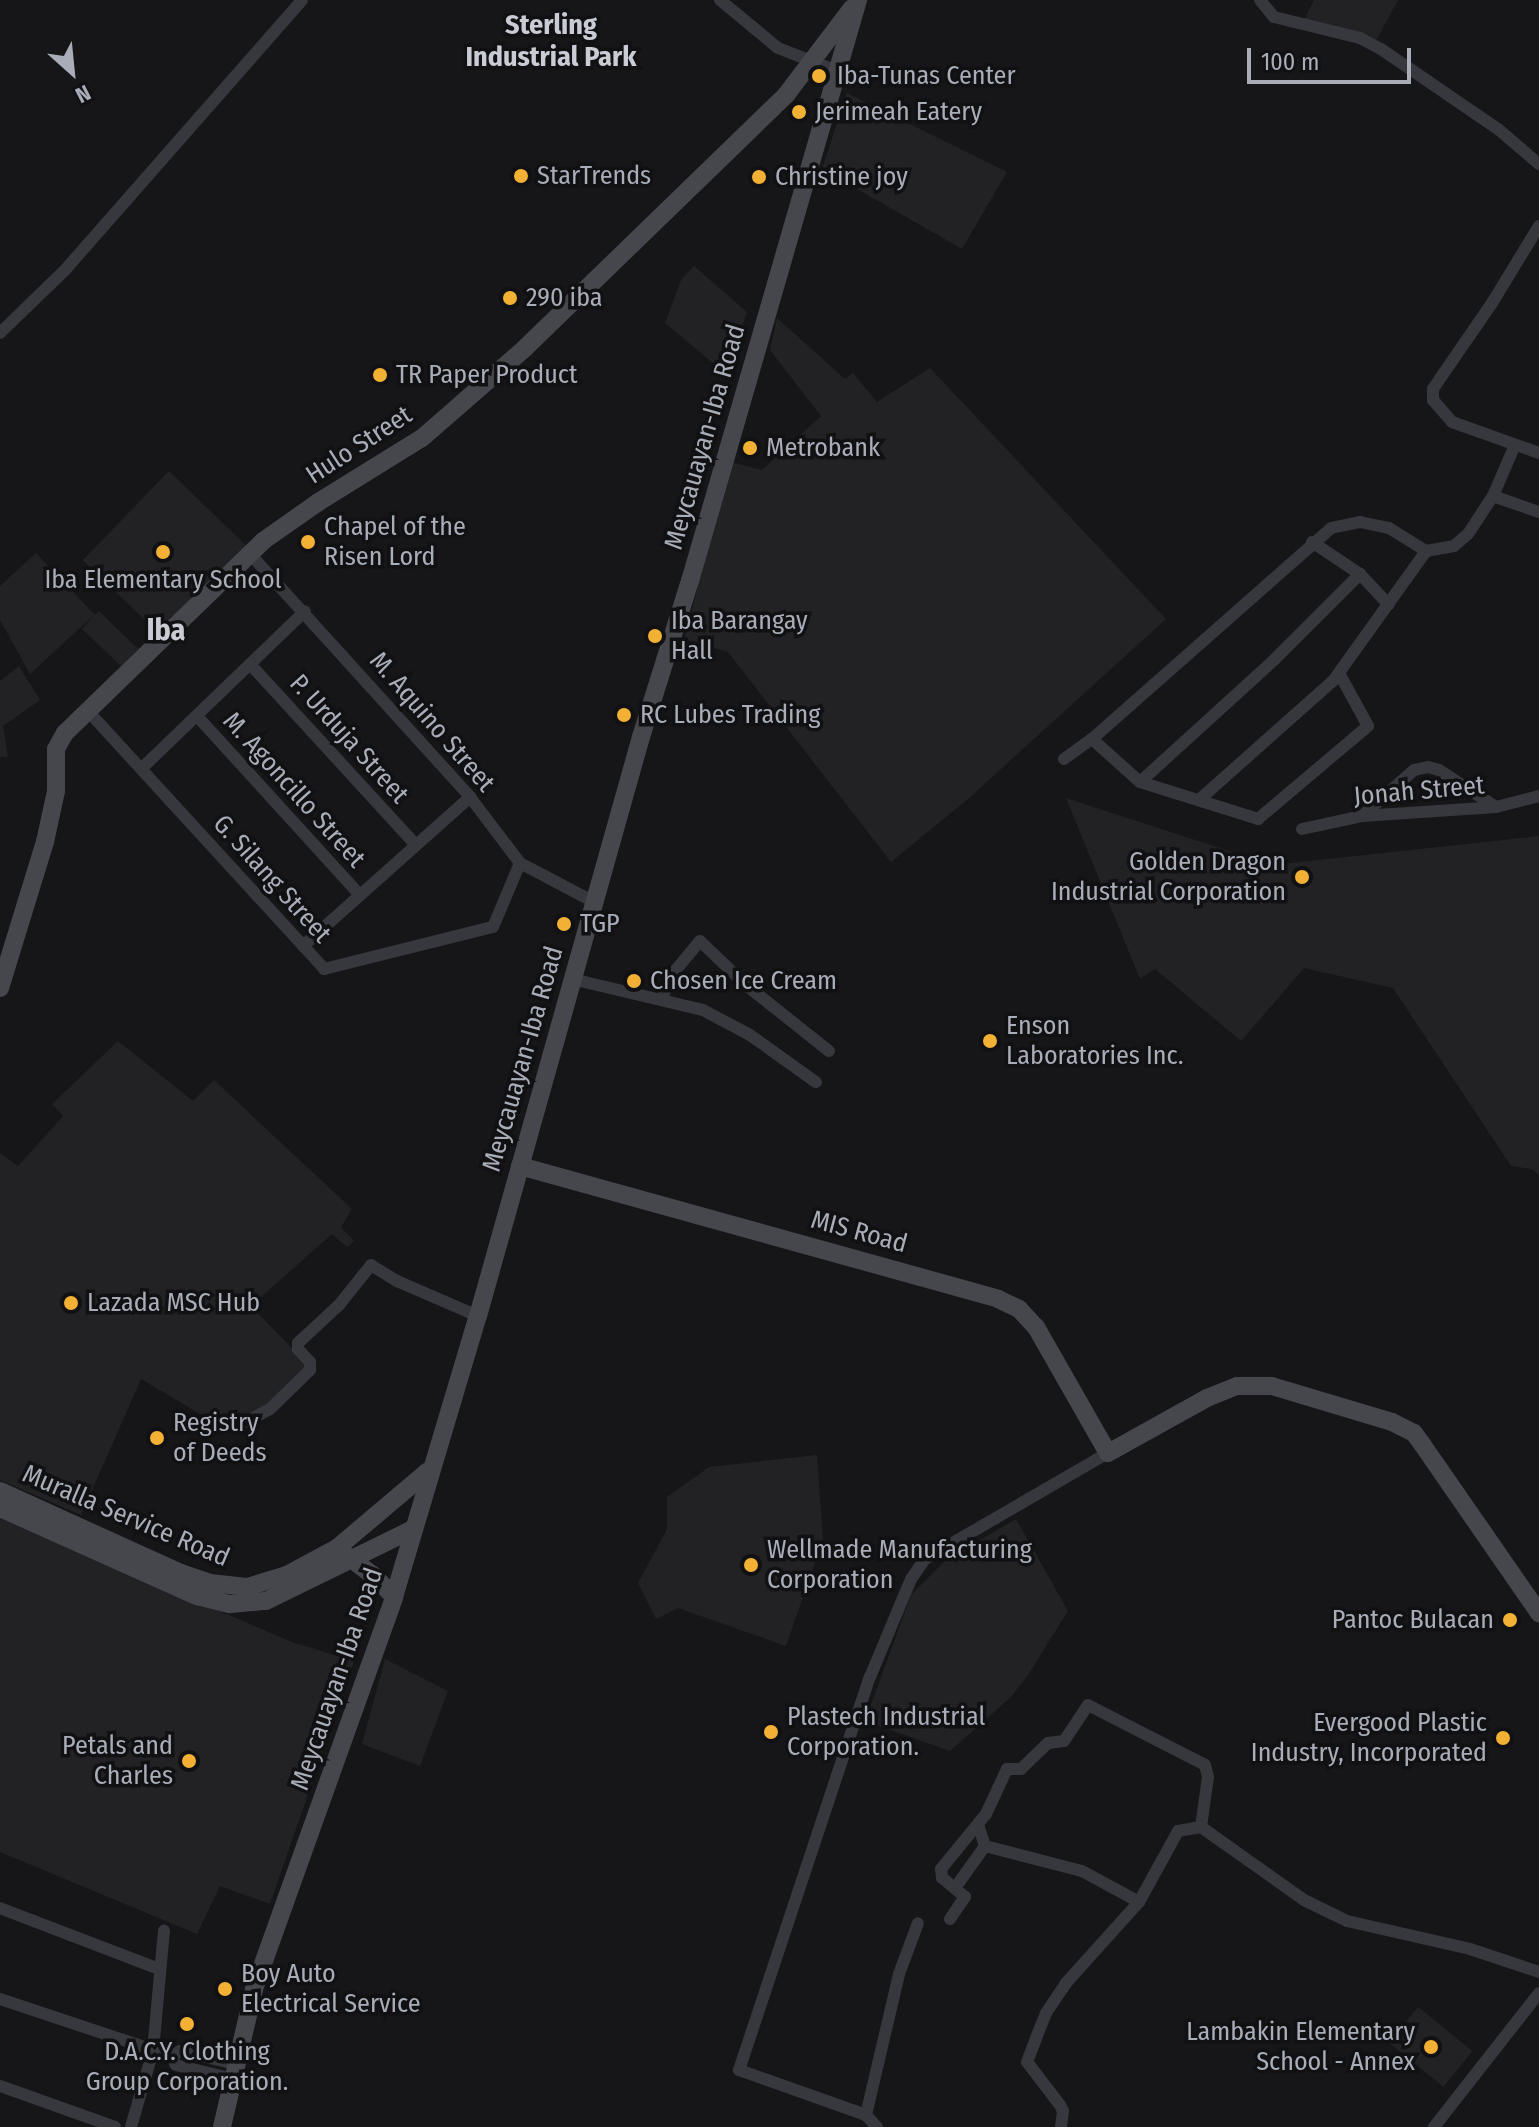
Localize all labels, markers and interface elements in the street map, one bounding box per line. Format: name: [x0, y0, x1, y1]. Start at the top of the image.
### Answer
district label: Sterling Industrial Park: [465, 8, 637, 74]
north arrow: [32, 32, 112, 112]
scale bar: [1251, 32, 1415, 82]
text: 100 m: [1261, 48, 1319, 76]
place label: Iba-Tunas Center: [837, 60, 1016, 92]
marker: Iba-Tunas Center: [808, 65, 830, 87]
text: N: [71, 79, 95, 109]
place label: Jerimeah Eatery: [815, 96, 982, 128]
marker: Jerimeah Eatery: [790, 103, 808, 121]
place label: StarTrends: [537, 160, 651, 192]
place label: Christine joy: [775, 161, 908, 193]
marker: StarTrends: [512, 167, 530, 185]
marker: Christine joy: [750, 168, 768, 186]
place label: 290 iba: [526, 282, 602, 314]
marker: 290 iba: [501, 289, 519, 307]
street label: Meycauayan-Iba Road: [658, 321, 752, 553]
place label: TR Paper Product: [396, 359, 577, 391]
marker: TR Paper Product: [371, 366, 389, 384]
street label: Hulo Street: [300, 399, 418, 491]
place label: Metrobank: [766, 432, 880, 464]
marker: Metrobank: [741, 439, 759, 457]
place label: Chapel of the Risen Lord: [324, 511, 466, 572]
marker: Chapel of the Risen Lord: [299, 533, 317, 551]
marker: Iba Elementary School: [154, 543, 172, 561]
place label: Iba Elementary School: [44, 564, 282, 596]
place label: Iba Barangay Hall: [671, 605, 808, 666]
district label: Iba: [146, 612, 186, 648]
marker: Iba Barangay Hall: [646, 627, 664, 645]
street label: M. Aquino Street: [363, 646, 501, 798]
street label: P. Urduja Street: [283, 668, 415, 810]
place label: RC Lubes Trading: [640, 699, 821, 731]
street label: M. Agoncillo Street: [216, 706, 372, 874]
marker: RC Lubes Trading: [615, 706, 633, 724]
street label: Jonah Street: [1352, 770, 1486, 812]
street label: G. Silang Street: [206, 809, 338, 949]
place label: Golden Dragon Industrial Corporation: [1051, 846, 1286, 908]
marker: Golden Dragon Industrial Corporation: [1293, 868, 1311, 886]
place label: TGP: [580, 908, 620, 940]
marker: TGP: [555, 915, 573, 933]
street label: Meycauayan-Iba Road: [476, 943, 570, 1175]
place label: Chosen Ice Cream: [650, 965, 837, 997]
marker: Chosen Ice Cream: [625, 972, 643, 990]
place label: Enson Laboratories Inc.: [1006, 1010, 1183, 1072]
marker: Enson Laboratories Inc.: [981, 1032, 999, 1050]
street label: MIS Road: [808, 1204, 910, 1260]
place label: Lazada MSC Hub: [87, 1287, 260, 1319]
marker: Lazada MSC Hub: [62, 1294, 80, 1312]
place label: Registry of Deeds: [173, 1407, 267, 1468]
marker: Registry of Deeds: [148, 1429, 166, 1447]
street label: Muralla Service Road: [18, 1458, 234, 1574]
place label: Wellmade Manufacturing Corporation: [767, 1534, 1032, 1596]
marker: Wellmade Manufacturing Corporation: [742, 1556, 760, 1574]
street label: Meycauayan-Iba Road: [284, 1564, 390, 1794]
place label: Pantoc Bulacan: [1332, 1604, 1494, 1636]
marker: Pantoc Bulacan: [1501, 1611, 1519, 1629]
place label: Plastech Industrial Corporation.: [787, 1701, 985, 1762]
place label: Evergood Plastic Industry, Incorporated: [1251, 1707, 1487, 1768]
marker: Plastech Industrial Corporation.: [762, 1723, 780, 1741]
marker: Evergood Plastic Industry, Incorporated: [1494, 1729, 1512, 1747]
place label: Petals and Charles: [62, 1730, 173, 1792]
marker: Petals and Charles: [180, 1752, 198, 1770]
place label: Boy Auto Electrical Service: [241, 1958, 421, 2020]
marker: Boy Auto Electrical Service: [216, 1980, 234, 1998]
marker: D.A.C.Y. Clothing Group Corporation.: [178, 2015, 196, 2033]
place label: Lambakin Elementary School - Annex: [1186, 2016, 1415, 2078]
place label: D.A.C.Y. Clothing Group Corporation.: [86, 2036, 288, 2098]
marker: Lambakin Elementary School - Annex: [1422, 2038, 1440, 2056]

